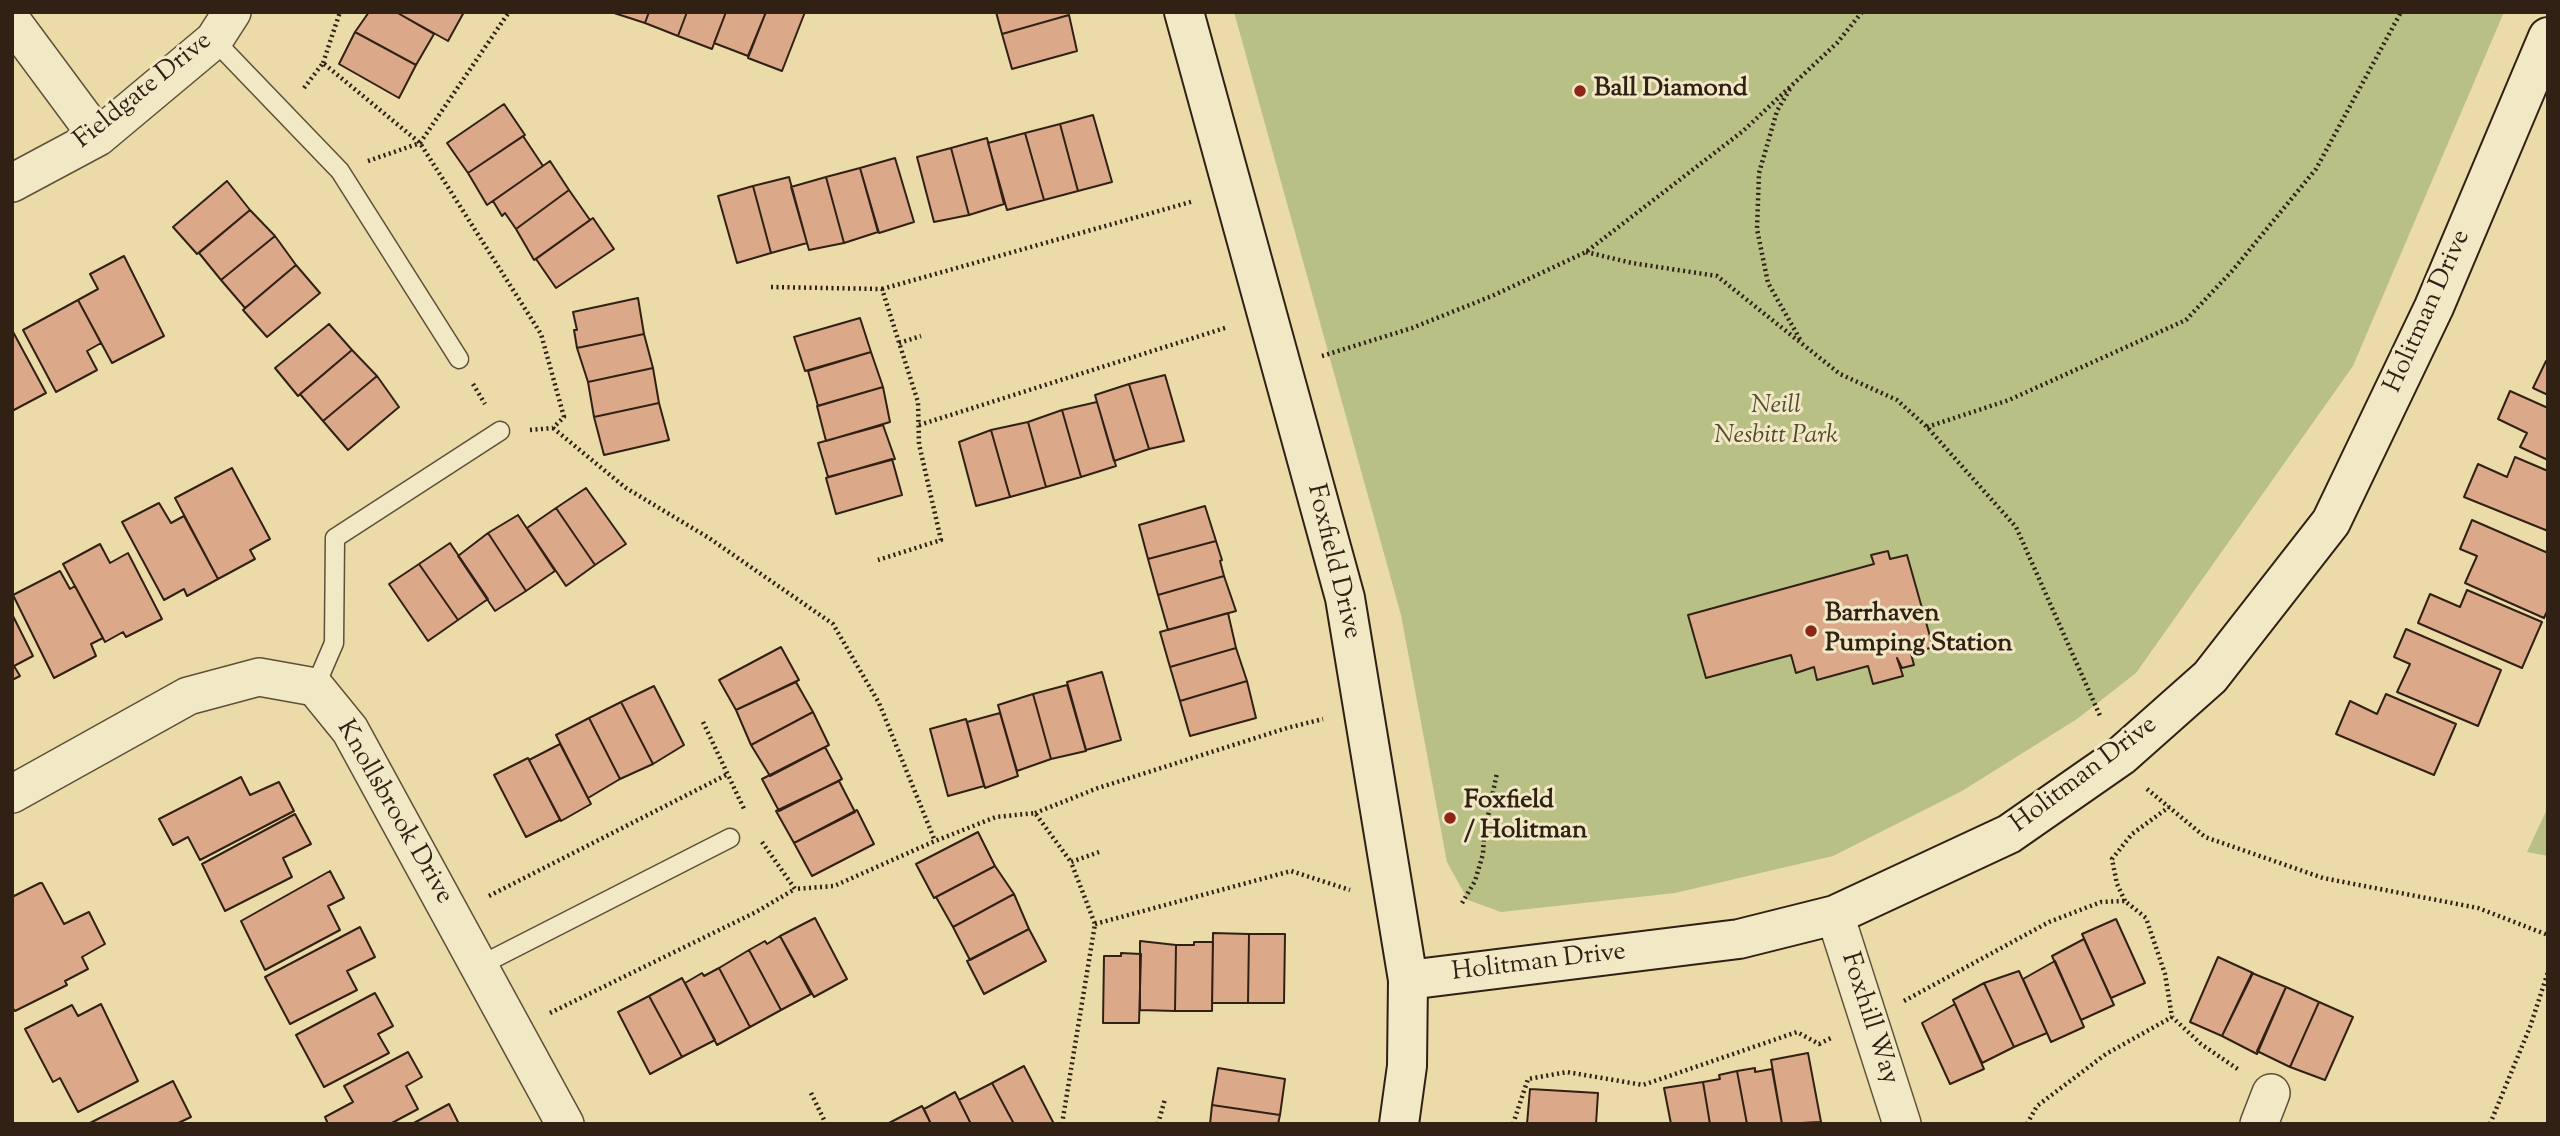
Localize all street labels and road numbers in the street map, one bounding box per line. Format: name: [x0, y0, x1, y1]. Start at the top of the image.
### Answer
street label: Fieldgate Drive: [69, 27, 219, 157]
street label: Holitman Drive: [2379, 226, 2479, 398]
street label: Foxfield Drive: [1298, 482, 1366, 642]
street label: Holitman Drive: [2006, 711, 2164, 841]
street label: Knollsbrook Drive: [328, 716, 458, 910]
street label: Holitman Drive: [1450, 938, 1628, 990]
street label: Foxhill Way: [1832, 949, 1904, 1089]

